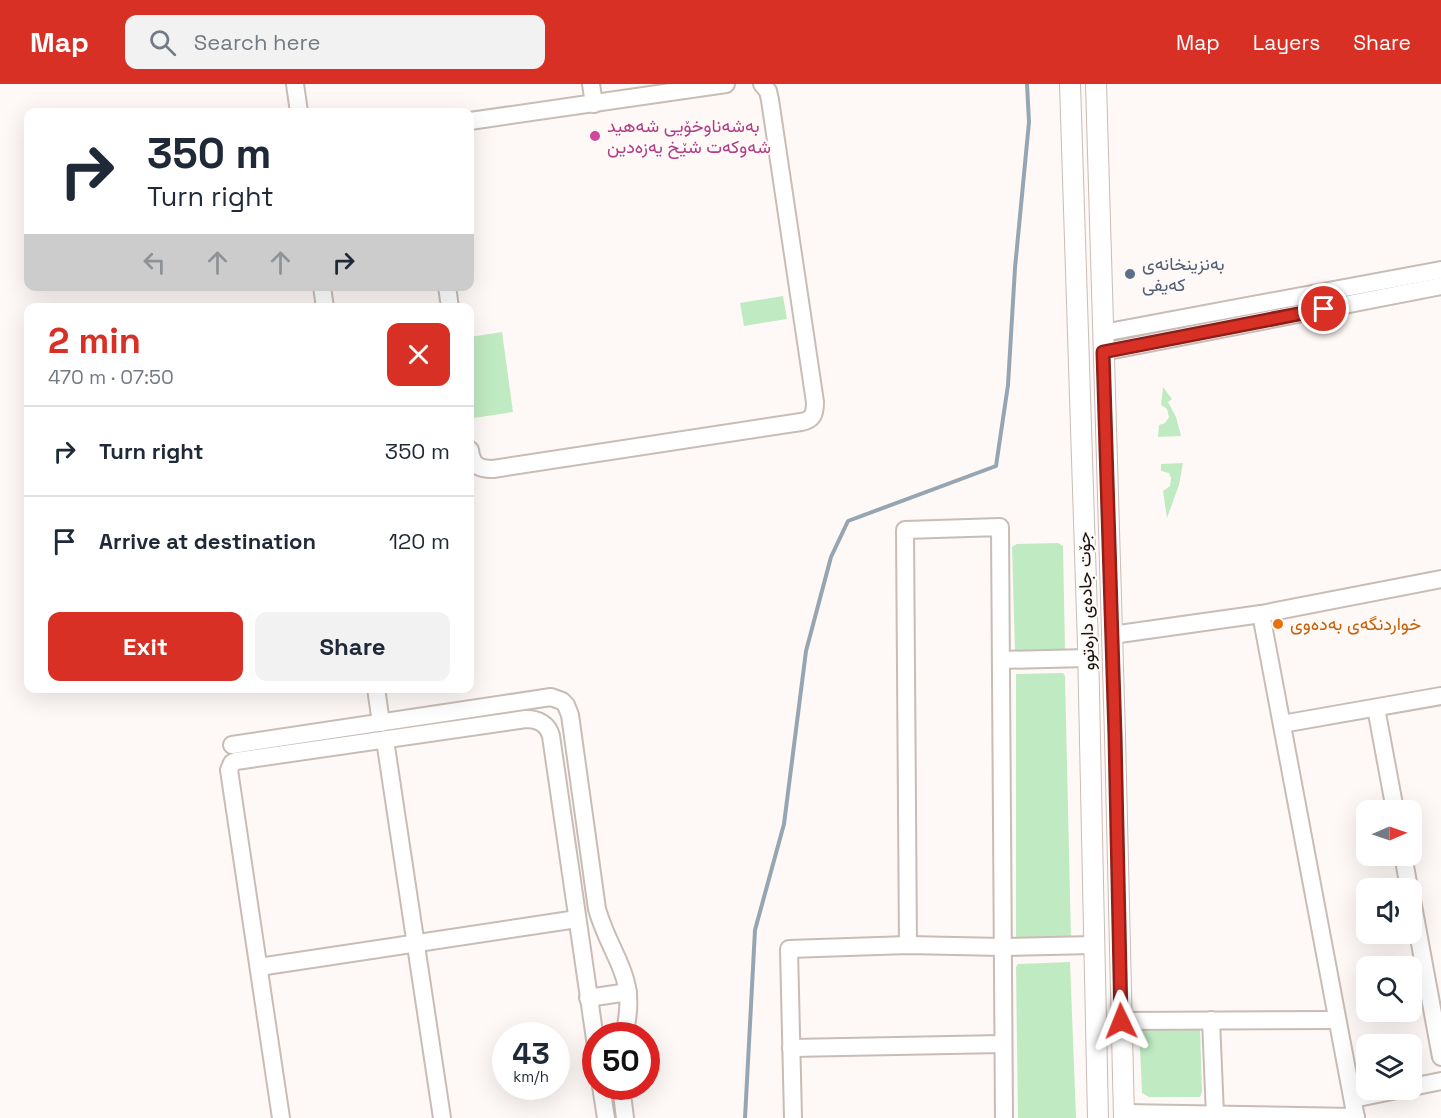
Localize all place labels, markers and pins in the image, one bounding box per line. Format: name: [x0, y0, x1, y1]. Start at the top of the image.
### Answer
place label: بەشەناوخۆیی شەهید شەوکەت شێخ یەزەدین: [607, 114, 771, 159]
marker: بەشەناوخۆیی شەهید شەوکەت شێخ یەزەدین: [588, 129, 602, 143]
place label: بەنزینخانەی کەیفی: [1142, 252, 1225, 296]
marker: بەنزینخانەی کەیفی: [1123, 267, 1137, 281]
pin: [1298, 283, 1349, 334]
place label: خواردنگەی بەدەوی: [1290, 612, 1421, 635]
marker: خواردنگەی بەدەوی: [1271, 617, 1285, 631]

